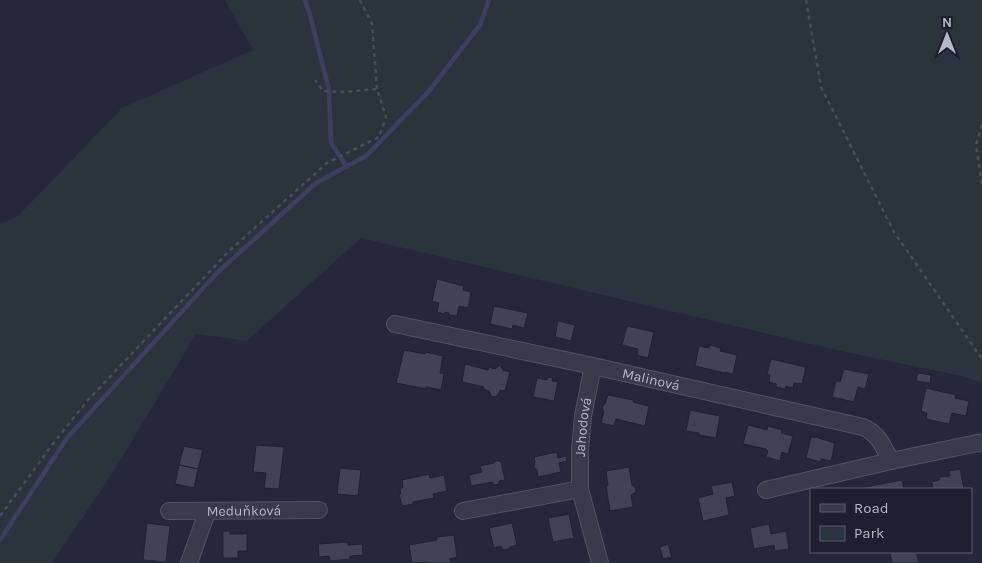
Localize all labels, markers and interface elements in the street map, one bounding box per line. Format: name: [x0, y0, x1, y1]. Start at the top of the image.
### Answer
north arrow: [922, 10, 972, 60]
text: N: [942, 14, 952, 31]
street label: Malinová: [621, 365, 681, 394]
street label: Jahodová: [572, 396, 596, 457]
legend: [810, 488, 972, 553]
text: Road: [854, 499, 889, 517]
street label: Meduňková: [207, 502, 281, 520]
text: Park: [854, 524, 884, 542]

